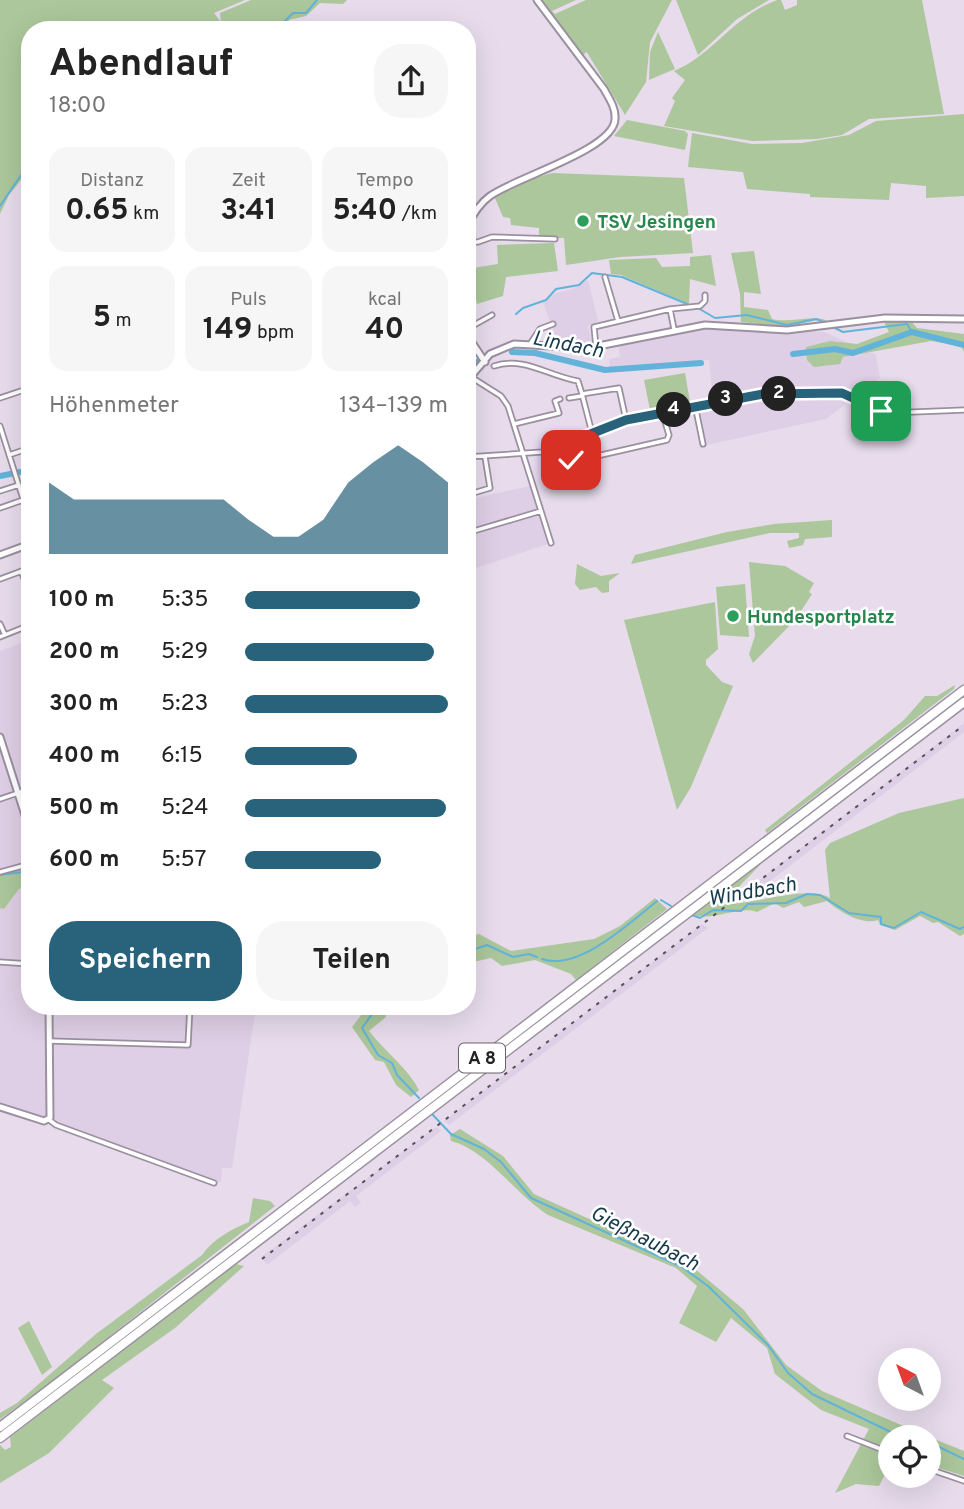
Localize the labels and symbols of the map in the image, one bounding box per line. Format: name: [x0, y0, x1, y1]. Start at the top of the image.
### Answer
place label: TSV Jesingen: [597, 211, 716, 235]
marker: TSV Jesingen: [575, 213, 591, 229]
water label: Lindach: [530, 325, 606, 366]
pin: 2: [762, 376, 796, 412]
pin: [851, 381, 911, 441]
pin: 3: [708, 382, 744, 416]
pin: 4: [656, 392, 692, 428]
pin: [541, 430, 601, 490]
place label: Hundesportplatz: [747, 606, 895, 630]
marker: Hundesportplatz: [725, 608, 741, 624]
water label: Windbach: [706, 871, 799, 913]
road number: A 8: [459, 1044, 505, 1072]
water label: Gießnaubach: [585, 1200, 704, 1279]
north arrow: [878, 1348, 942, 1410]

